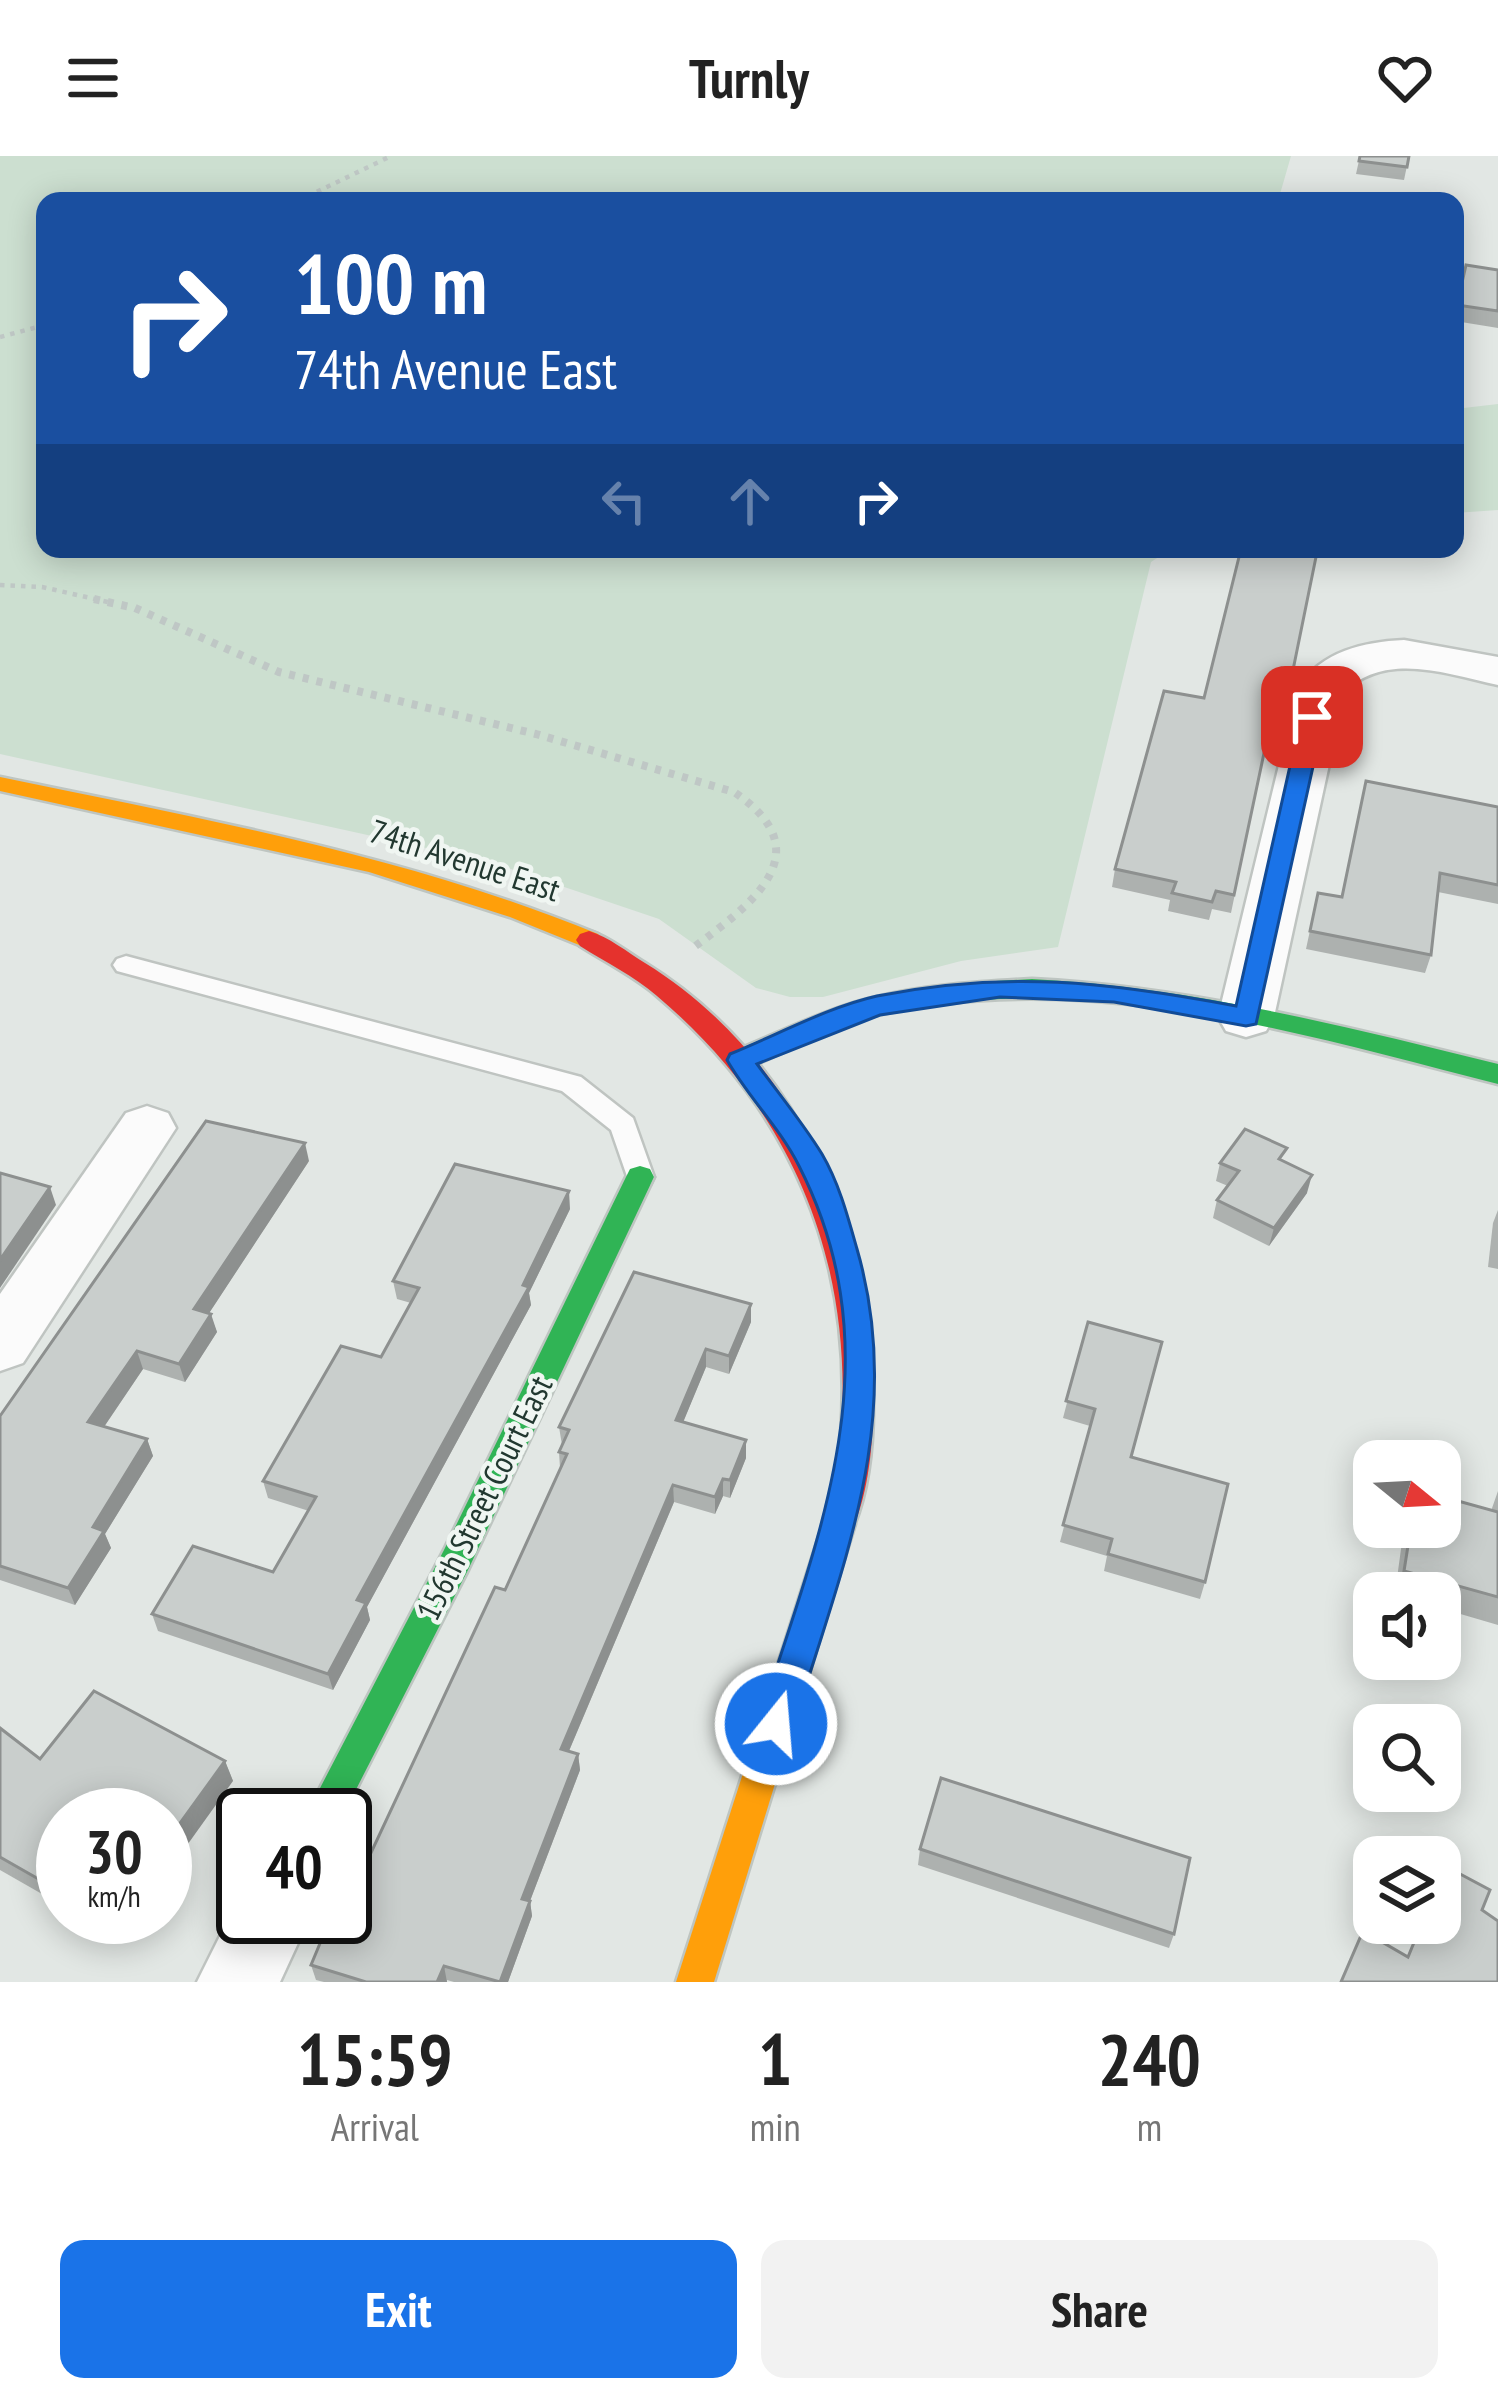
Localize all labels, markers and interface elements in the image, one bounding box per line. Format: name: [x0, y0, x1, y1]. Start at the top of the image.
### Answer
text: Turnly: [689, 43, 809, 113]
icon: menu: [60, 45, 126, 111]
icon: heart: [1372, 45, 1438, 111]
text: 100 m: [294, 228, 487, 337]
icon: right: [96, 240, 252, 396]
text: 74th Avenue East: [294, 334, 617, 404]
icon: left: [591, 468, 657, 534]
icon: ahead: [717, 468, 783, 534]
icon: right: [843, 468, 909, 534]
pin: [1261, 666, 1363, 768]
icon: arrive: [1279, 684, 1345, 750]
street label: 74th Avenue East: [365, 809, 566, 910]
street label: 156th Street Court East: [406, 1368, 561, 1627]
north arrow: [1353, 1440, 1461, 1548]
map controls: [1353, 1440, 1461, 1944]
button: sound: [1353, 1572, 1461, 1680]
position arrow: [713, 1661, 839, 1787]
button: search: [1353, 1704, 1461, 1812]
speed limit sign: 40: [216, 1788, 372, 1944]
text: 30: [85, 1812, 143, 1890]
button: layers: [1353, 1836, 1461, 1944]
text: km/h: [87, 1876, 141, 1915]
text: 15:59: [297, 2012, 453, 2105]
text: 1: [758, 2012, 792, 2105]
text: 240: [1098, 2012, 1201, 2105]
text: Arrival: [331, 2101, 419, 2152]
text: min: [750, 2101, 801, 2152]
text: m: [1137, 2101, 1162, 2152]
button: Exit: [60, 2240, 737, 2378]
button: Share: [761, 2240, 1438, 2378]

